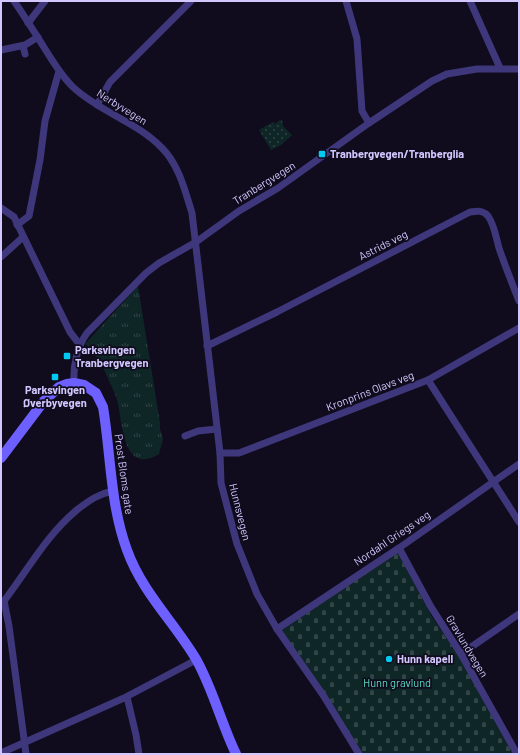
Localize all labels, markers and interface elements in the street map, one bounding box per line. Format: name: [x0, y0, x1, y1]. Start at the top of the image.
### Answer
street label: Nerbyvegen: [95, 86, 150, 127]
place label: Tranbergvegen/Tranberglia: [330, 147, 464, 160]
marker: Tranbergvegen/Tranberglia: [317, 149, 327, 159]
street label: Tranbergvegen: [230, 158, 297, 207]
street label: Astrids veg: [356, 227, 409, 262]
place label: Parksvingen Tranbergvegen: [75, 343, 149, 369]
marker: Parksvingen Tranbergvegen: [62, 351, 72, 361]
street label: Kronprins Olavs veg: [324, 368, 416, 413]
marker: Parksvingen Øverbyvegen: [50, 372, 60, 382]
place label: Parksvingen Øverbyvegen: [23, 383, 87, 409]
street label: Prost Bloms gate: [112, 433, 137, 515]
street label: Hunnsvegen: [227, 482, 254, 542]
street label: Nordahl Griegs veg: [351, 507, 432, 568]
street label: Gravlundvegen: [444, 612, 491, 679]
place label: Hunn kapell: [397, 652, 453, 665]
marker: Hunn kapell: [384, 654, 394, 664]
park label: Hunn gravlund: [363, 676, 431, 689]

